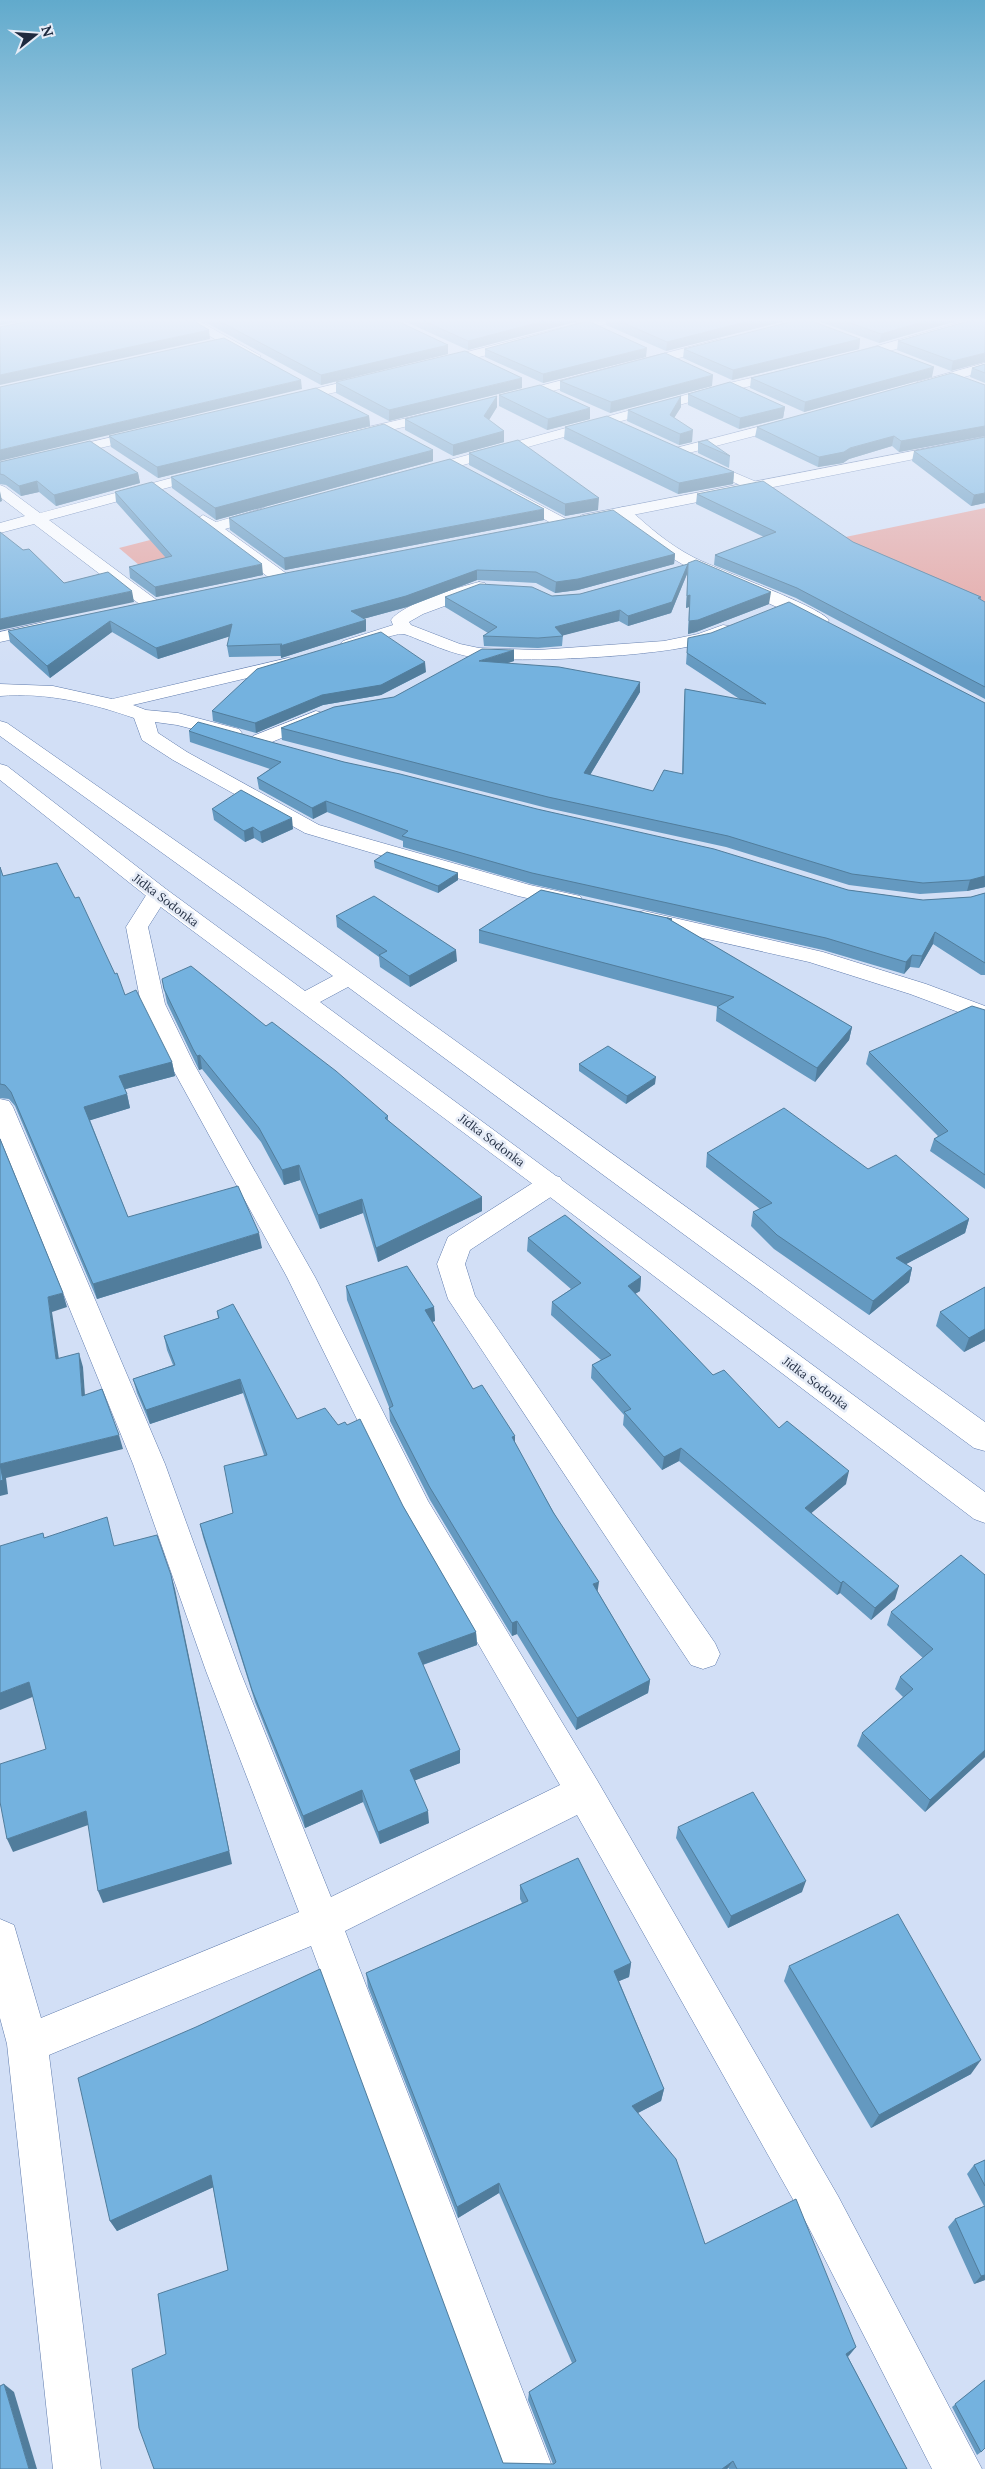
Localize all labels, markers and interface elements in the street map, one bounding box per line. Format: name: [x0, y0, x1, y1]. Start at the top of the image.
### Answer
north arrow: [10, 10, 60, 60]
text: N: [37, 23, 58, 39]
street label: Jidka Sodonka: [129, 870, 202, 930]
street label: Jidka Sodonka: [455, 1110, 528, 1170]
street label: Jidka Sodonka: [779, 1353, 852, 1413]

